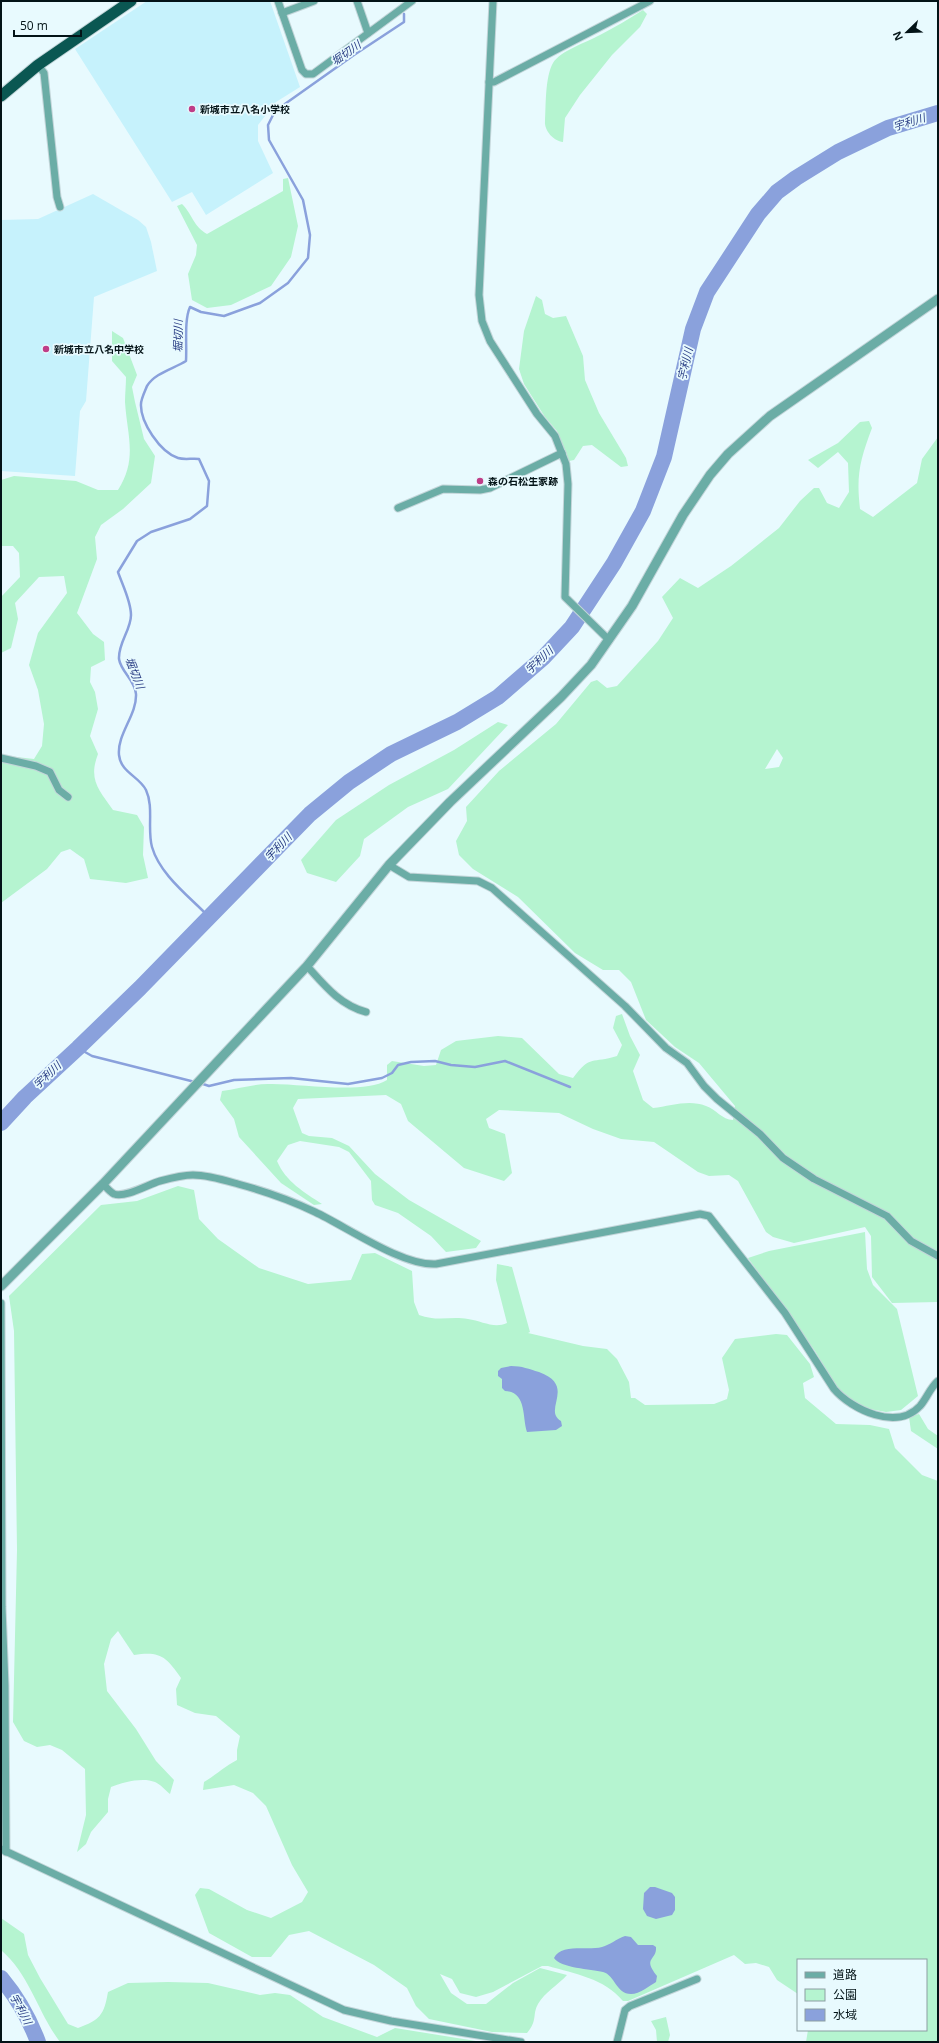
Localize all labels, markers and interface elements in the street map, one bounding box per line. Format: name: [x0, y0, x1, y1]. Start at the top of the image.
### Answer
scale bar: [14, 12, 81, 38]
north arrow: [887, 12, 927, 52]
text: 50 m: [20, 17, 48, 34]
text: N: [889, 29, 906, 43]
water label: 堀切川: [328, 36, 364, 68]
place label: 新城市立八名小学校: [200, 102, 290, 116]
marker: 新城市立八名小学校: [187, 104, 197, 114]
water label: 宇利川: [891, 109, 928, 134]
water label: 堀切川: [170, 318, 185, 353]
place label: 新城市立八名中学校: [54, 342, 144, 356]
marker: 新城市立八名中学校: [41, 344, 51, 354]
water label: 宇利川: [673, 345, 696, 382]
place label: 森の石松生家跡: [488, 474, 558, 488]
marker: 森の石松生家跡: [475, 476, 485, 486]
water label: 宇利川: [521, 642, 557, 676]
water label: 堀切川: [123, 655, 149, 692]
water label: 宇利川: [261, 829, 295, 864]
water label: 宇利川: [29, 1057, 65, 1091]
legend: [797, 1959, 927, 2031]
text: 道路: [833, 1966, 857, 1983]
text: 公園: [833, 1986, 857, 2003]
water label: 宇利川: [7, 1991, 36, 2028]
text: 水域: [833, 2006, 857, 2023]

